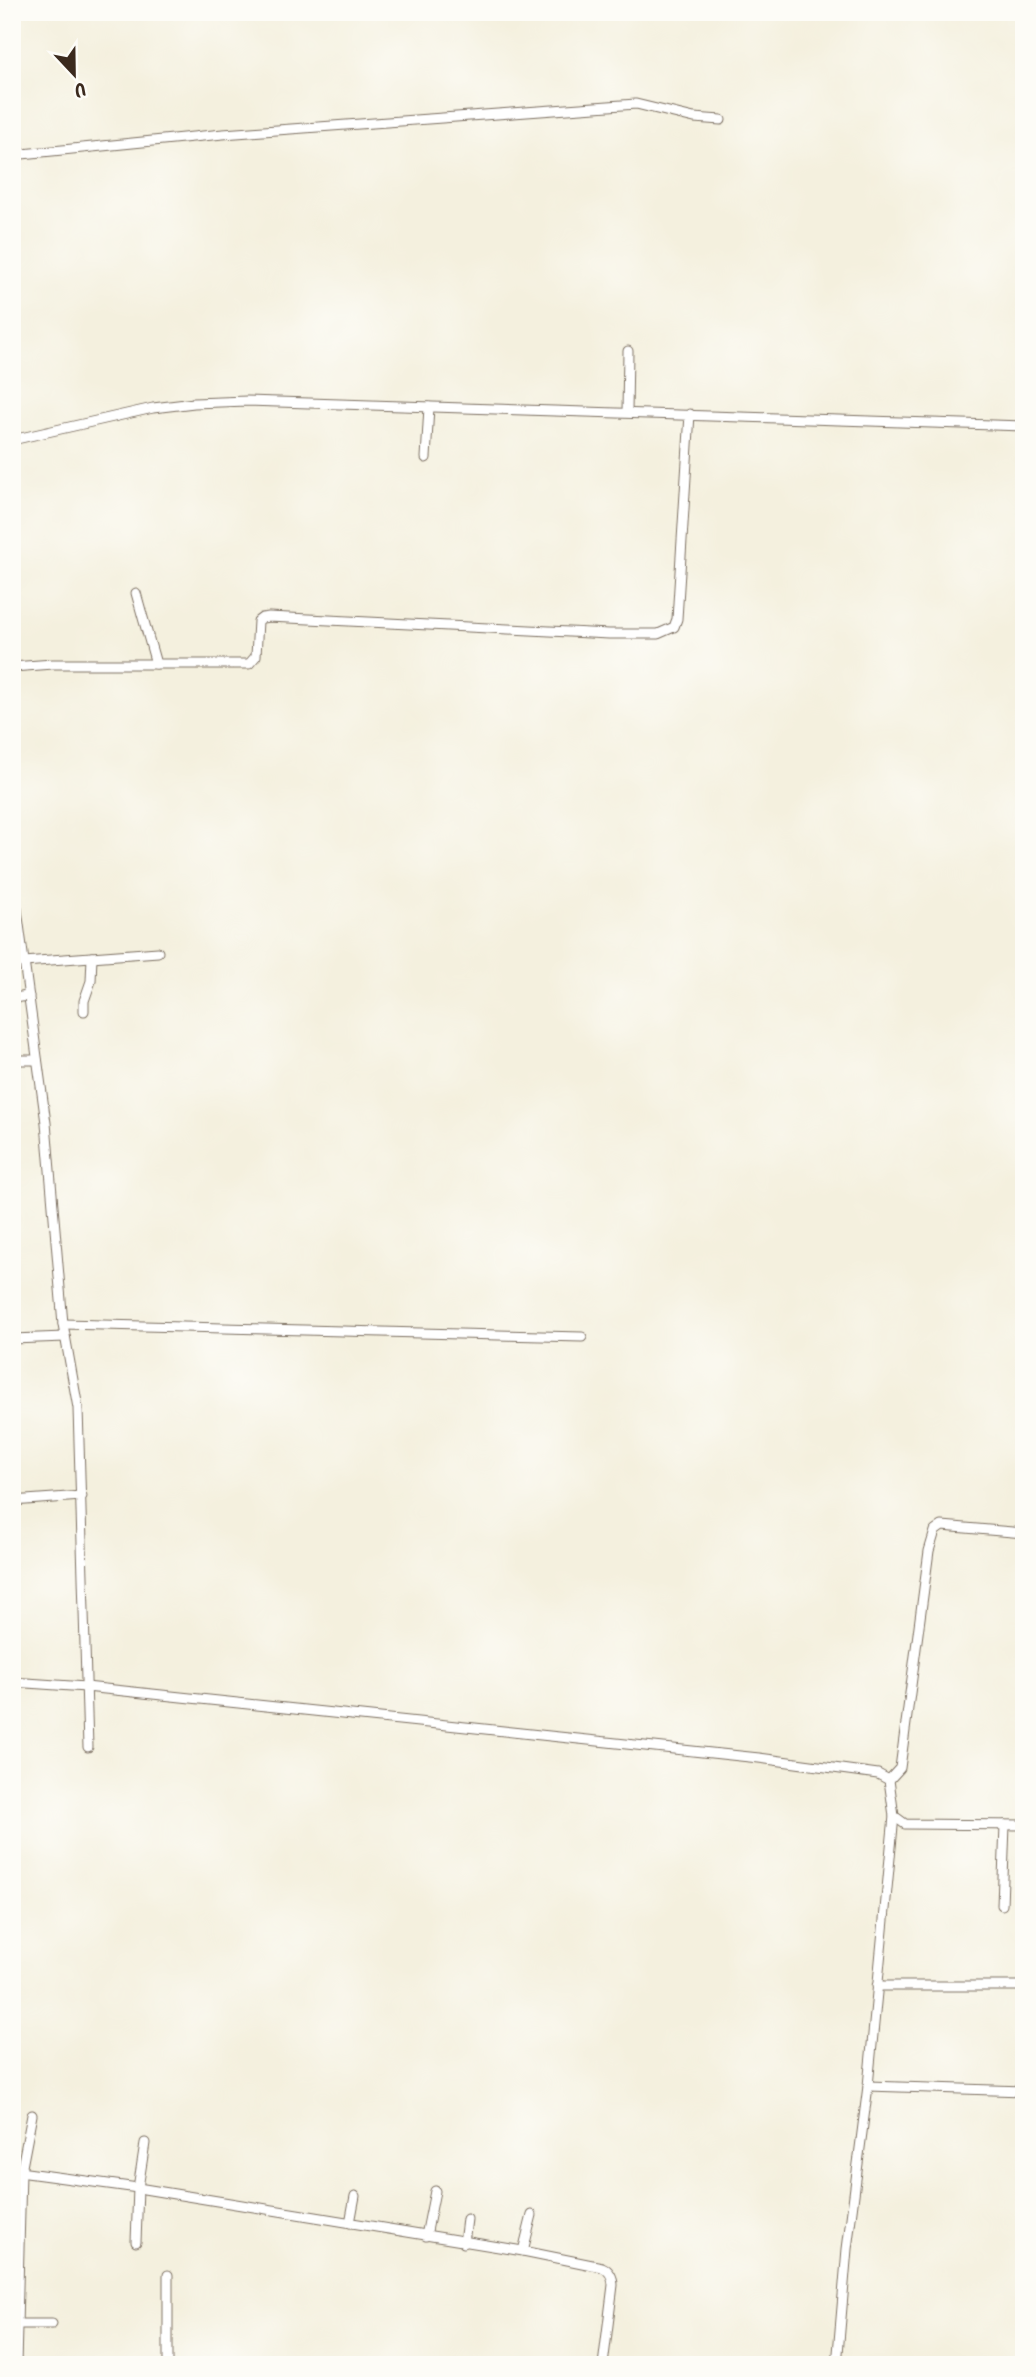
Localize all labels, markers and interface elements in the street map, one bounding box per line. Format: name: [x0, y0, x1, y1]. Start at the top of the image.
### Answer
north arrow: [38, 38, 108, 108]
text: U: [68, 72, 90, 104]

